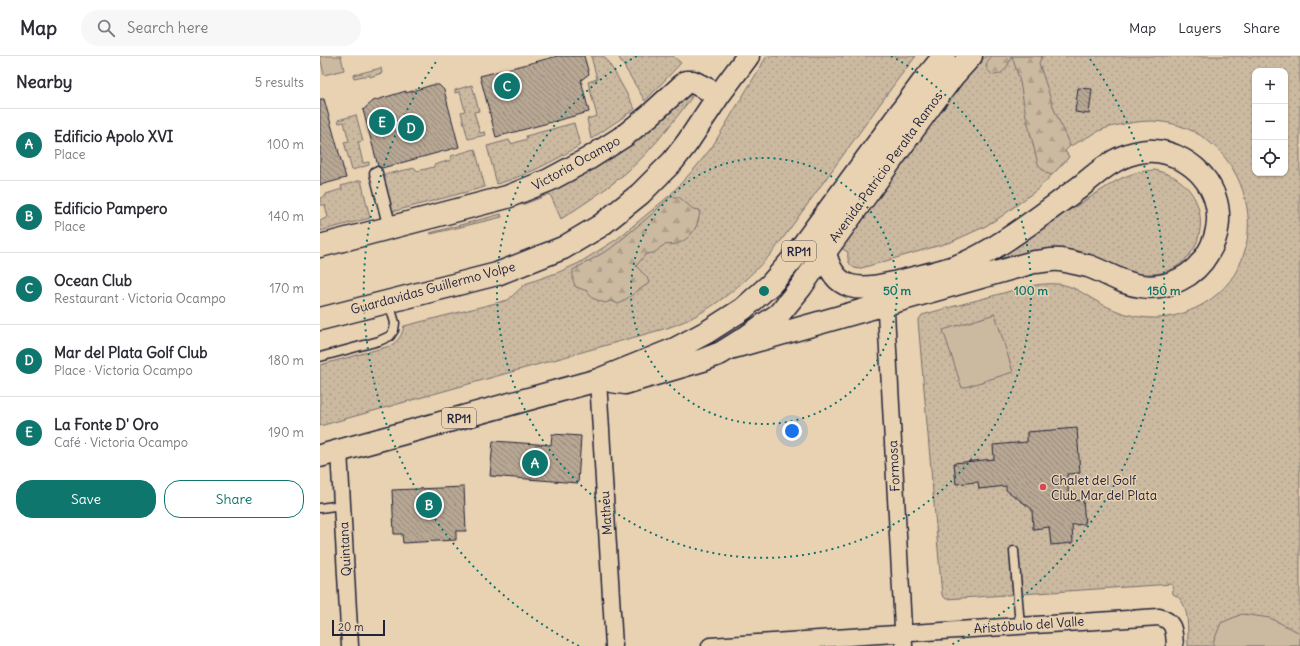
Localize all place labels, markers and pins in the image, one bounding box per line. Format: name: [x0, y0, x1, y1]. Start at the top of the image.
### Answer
pin: C: [494, 71, 520, 101]
pin: E: [369, 107, 395, 137]
pin: D: [398, 113, 424, 143]
centre of rings: [757, 284, 771, 298]
pin: A: [522, 448, 548, 478]
place label: Chalet del Golf Club Mar del Plata: [1051, 472, 1157, 504]
marker: Chalet del Golf Club Mar del Plata: [1038, 482, 1048, 492]
pin: B: [416, 490, 442, 520]

